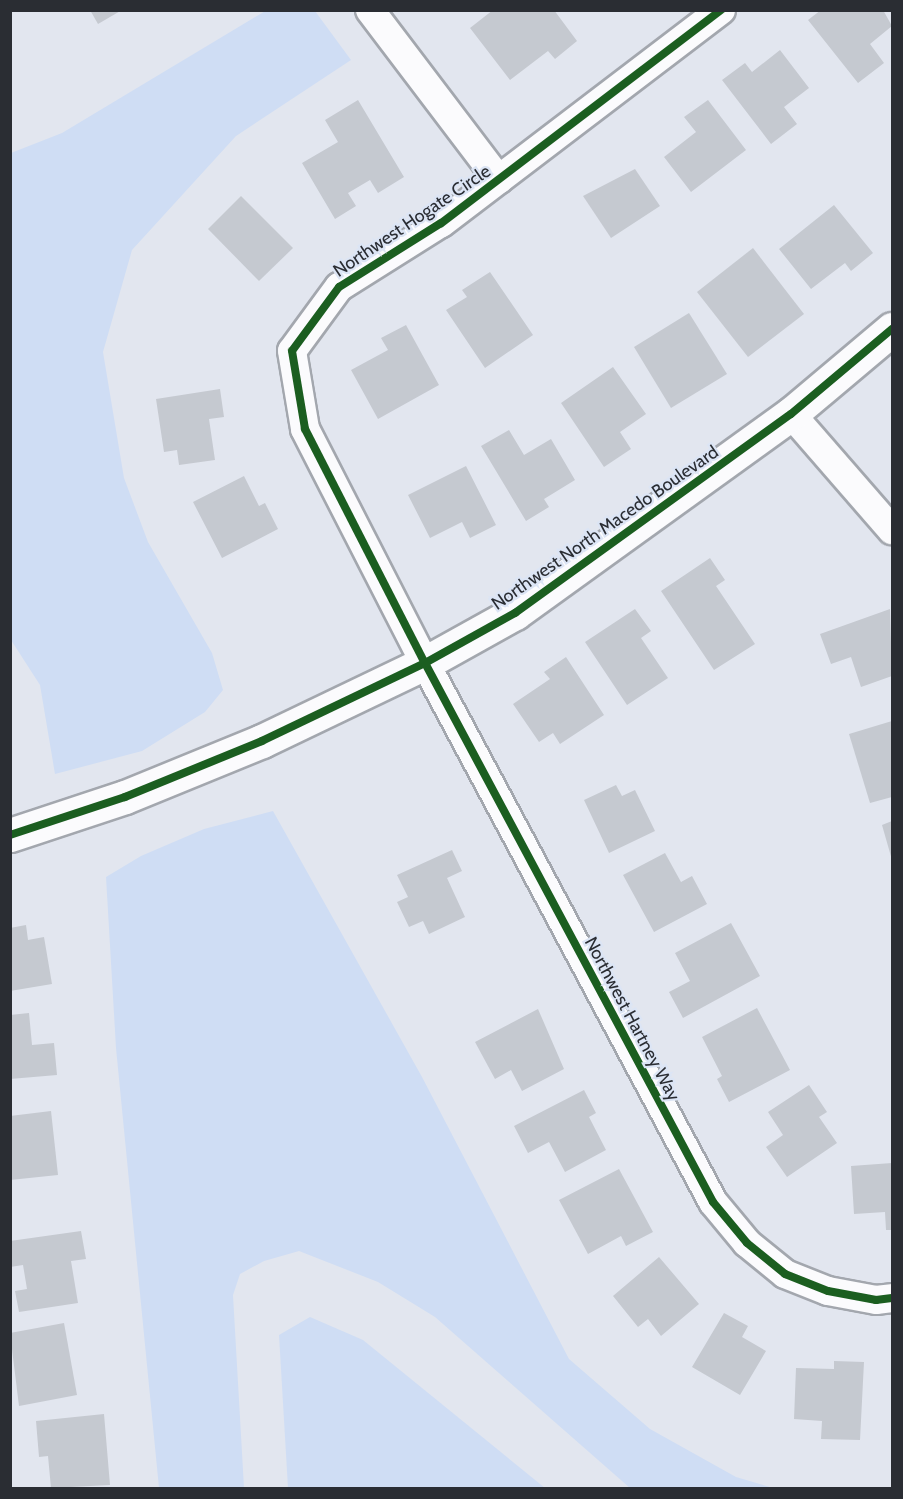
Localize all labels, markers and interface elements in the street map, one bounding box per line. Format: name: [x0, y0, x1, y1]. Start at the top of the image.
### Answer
street label: Northwest Hogate Circle: [329, 160, 495, 282]
street label: Northwest North Macedo Boulevard: [487, 441, 723, 615]
street label: Northwest Hartney Way: [580, 933, 684, 1105]

